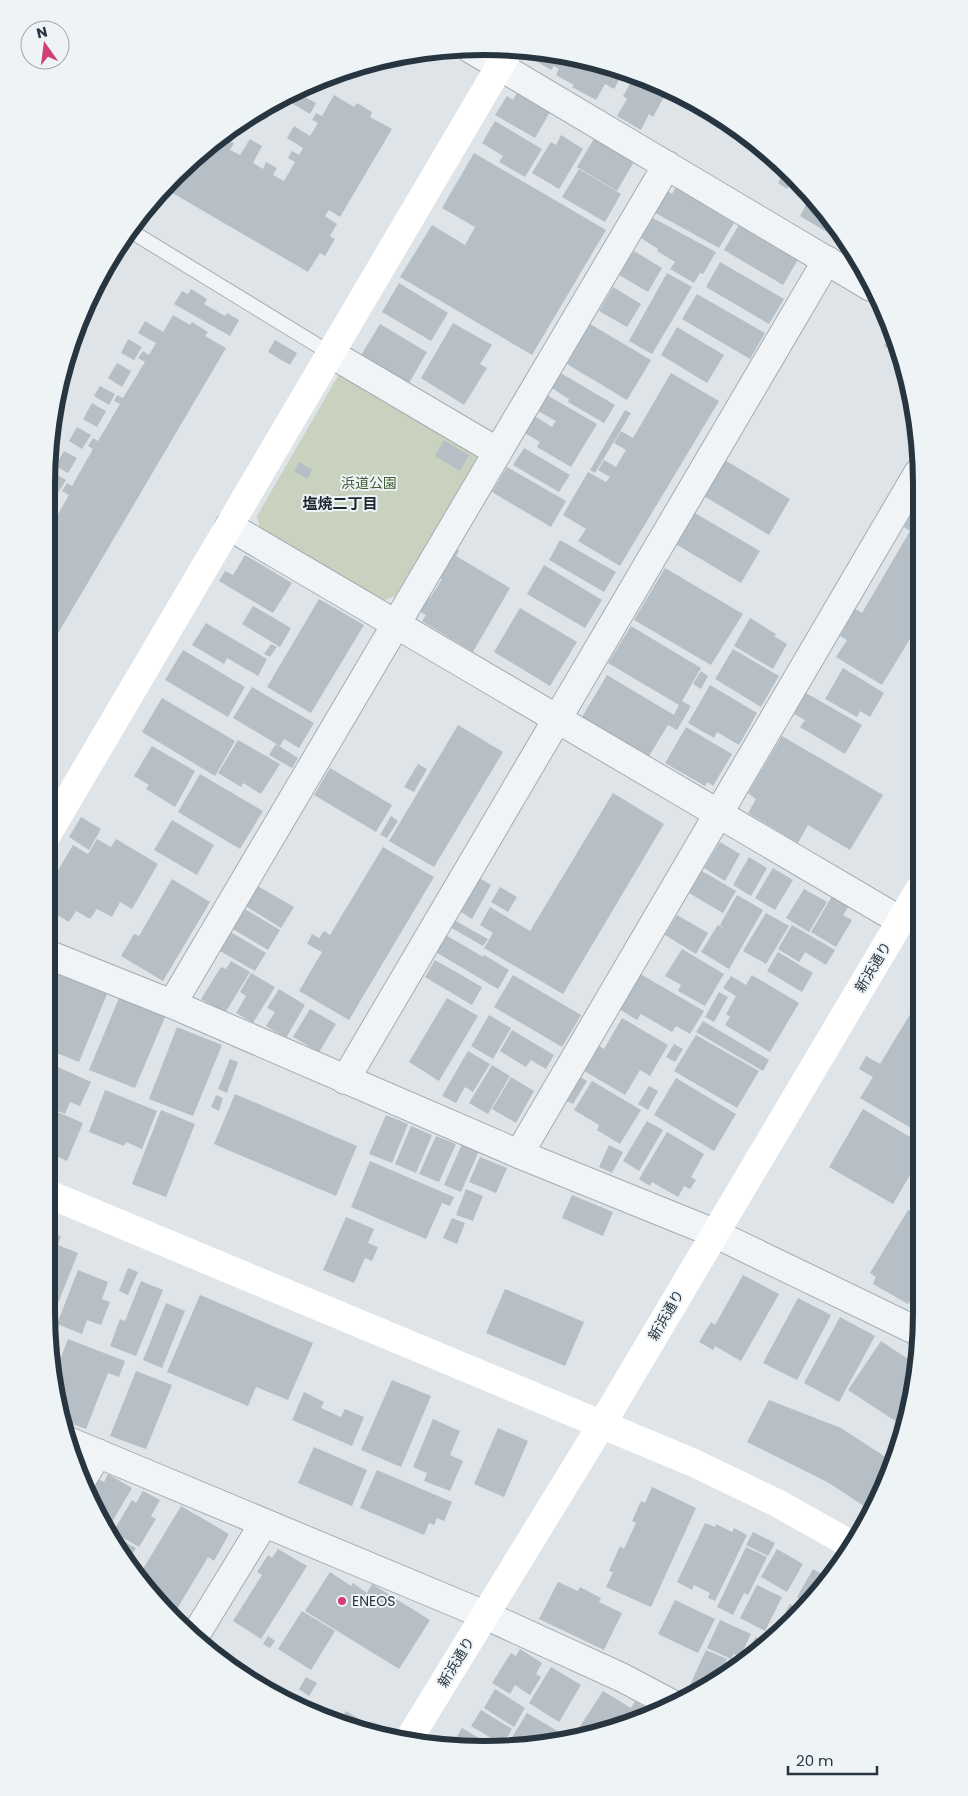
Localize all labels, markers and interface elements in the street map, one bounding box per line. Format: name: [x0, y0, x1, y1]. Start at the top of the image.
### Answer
north arrow: [20, 20, 70, 70]
text: N: [34, 21, 49, 43]
park label: 浜道公園: [341, 473, 397, 493]
district label: 塩焼二丁目: [302, 493, 378, 514]
street label: 新浜通り: [850, 938, 896, 996]
street label: 新浜通り: [643, 1286, 689, 1344]
place label: ENEOS: [352, 1591, 395, 1611]
marker: ENEOS: [336, 1595, 348, 1607]
street label: 新浜通り: [433, 1633, 479, 1691]
scale bar: [788, 1744, 877, 1776]
text: 20 m: [796, 1750, 834, 1771]

